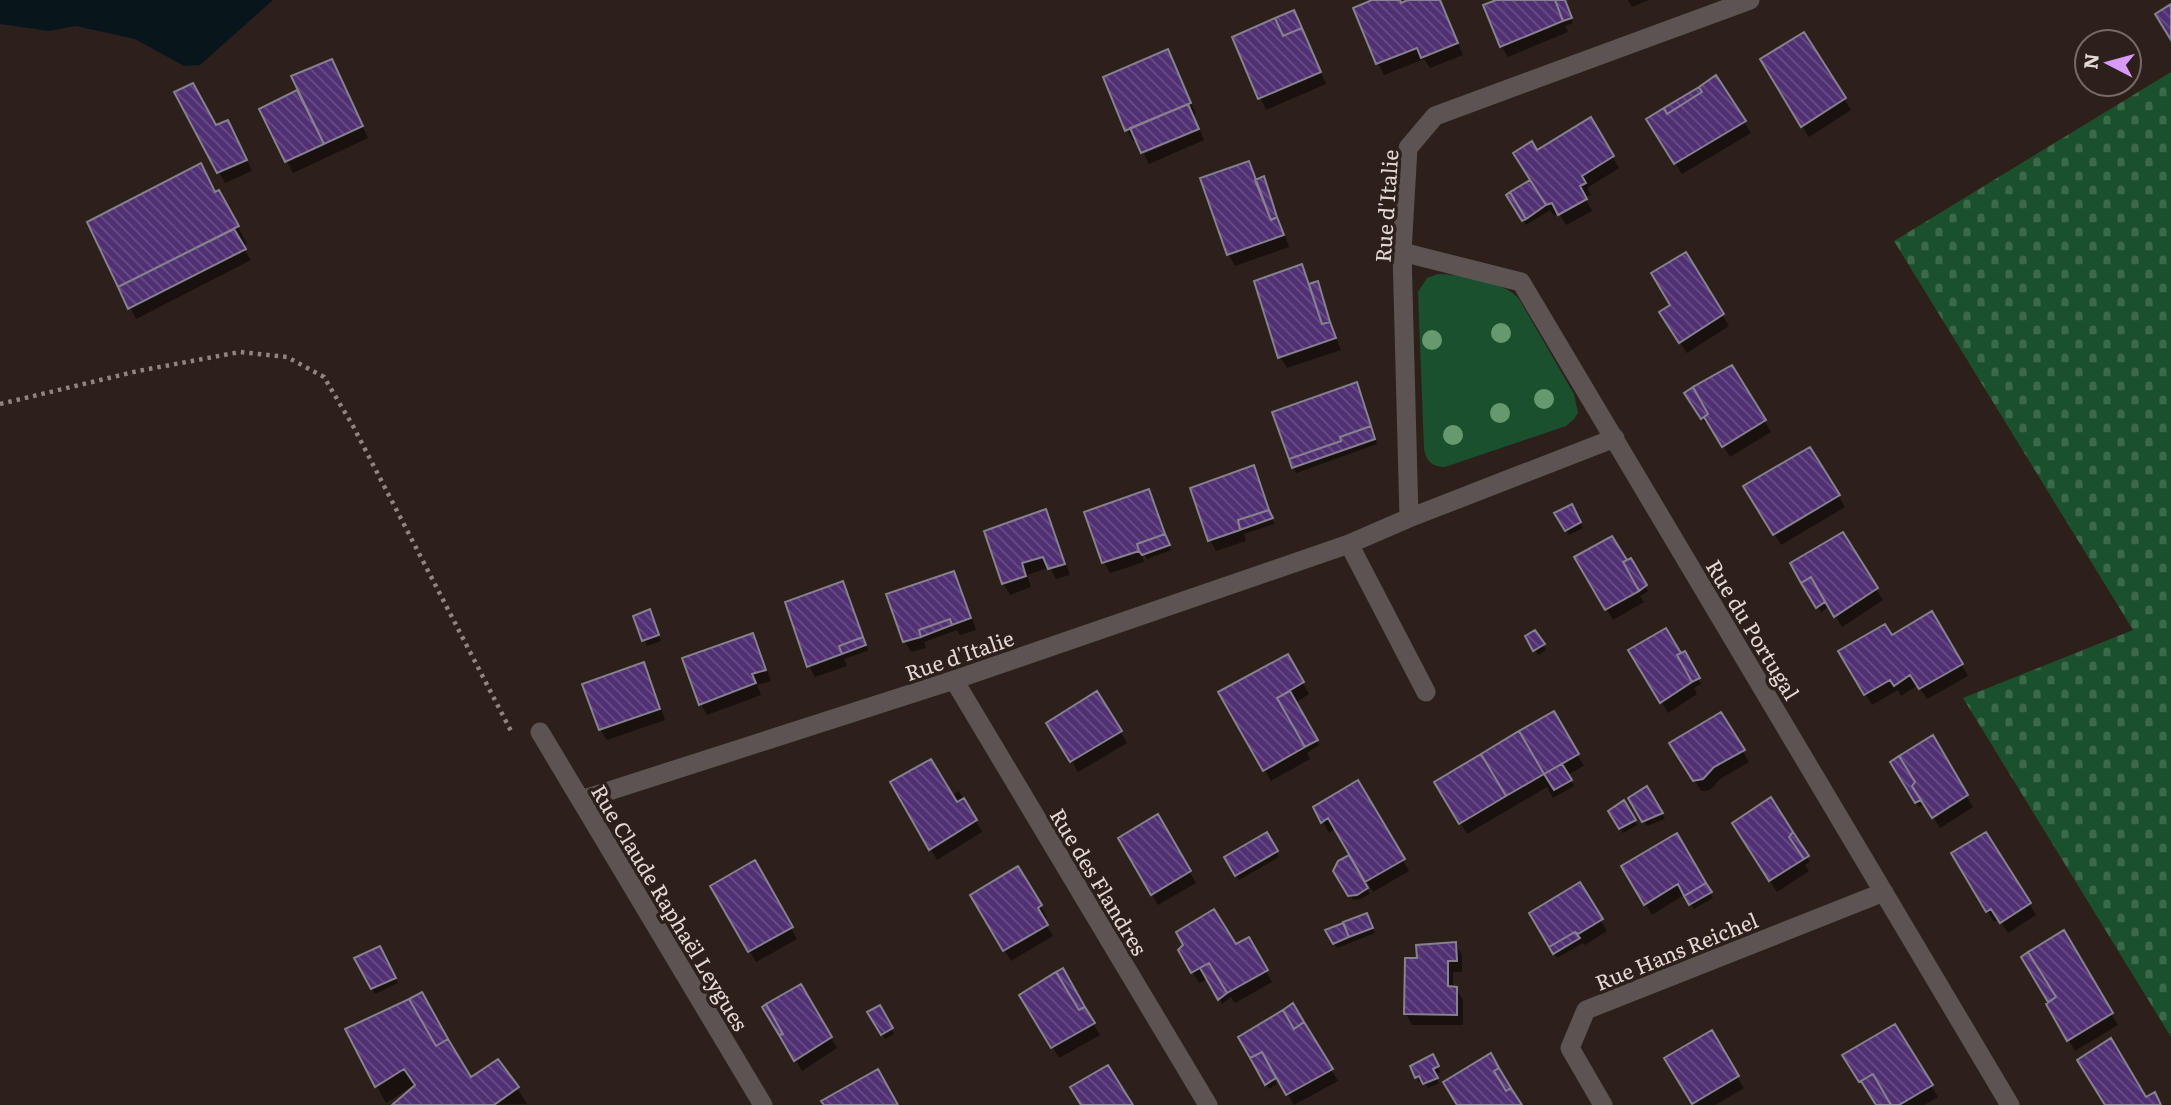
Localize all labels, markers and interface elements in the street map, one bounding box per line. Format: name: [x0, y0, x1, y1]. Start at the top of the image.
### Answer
north arrow: [2073, 28, 2143, 98]
text: N: [2075, 52, 2105, 71]
street label: Rue d'Italie: [1366, 148, 1404, 264]
street label: Rue du Portugal: [1700, 553, 1808, 705]
street label: Rue d'Italie: [900, 621, 1018, 687]
street label: Rue Claude Raphaël Leygues: [585, 778, 757, 1036]
street label: Rue des Flandres: [1044, 802, 1156, 960]
street label: Rue Hans Reichel: [1590, 903, 1762, 997]

